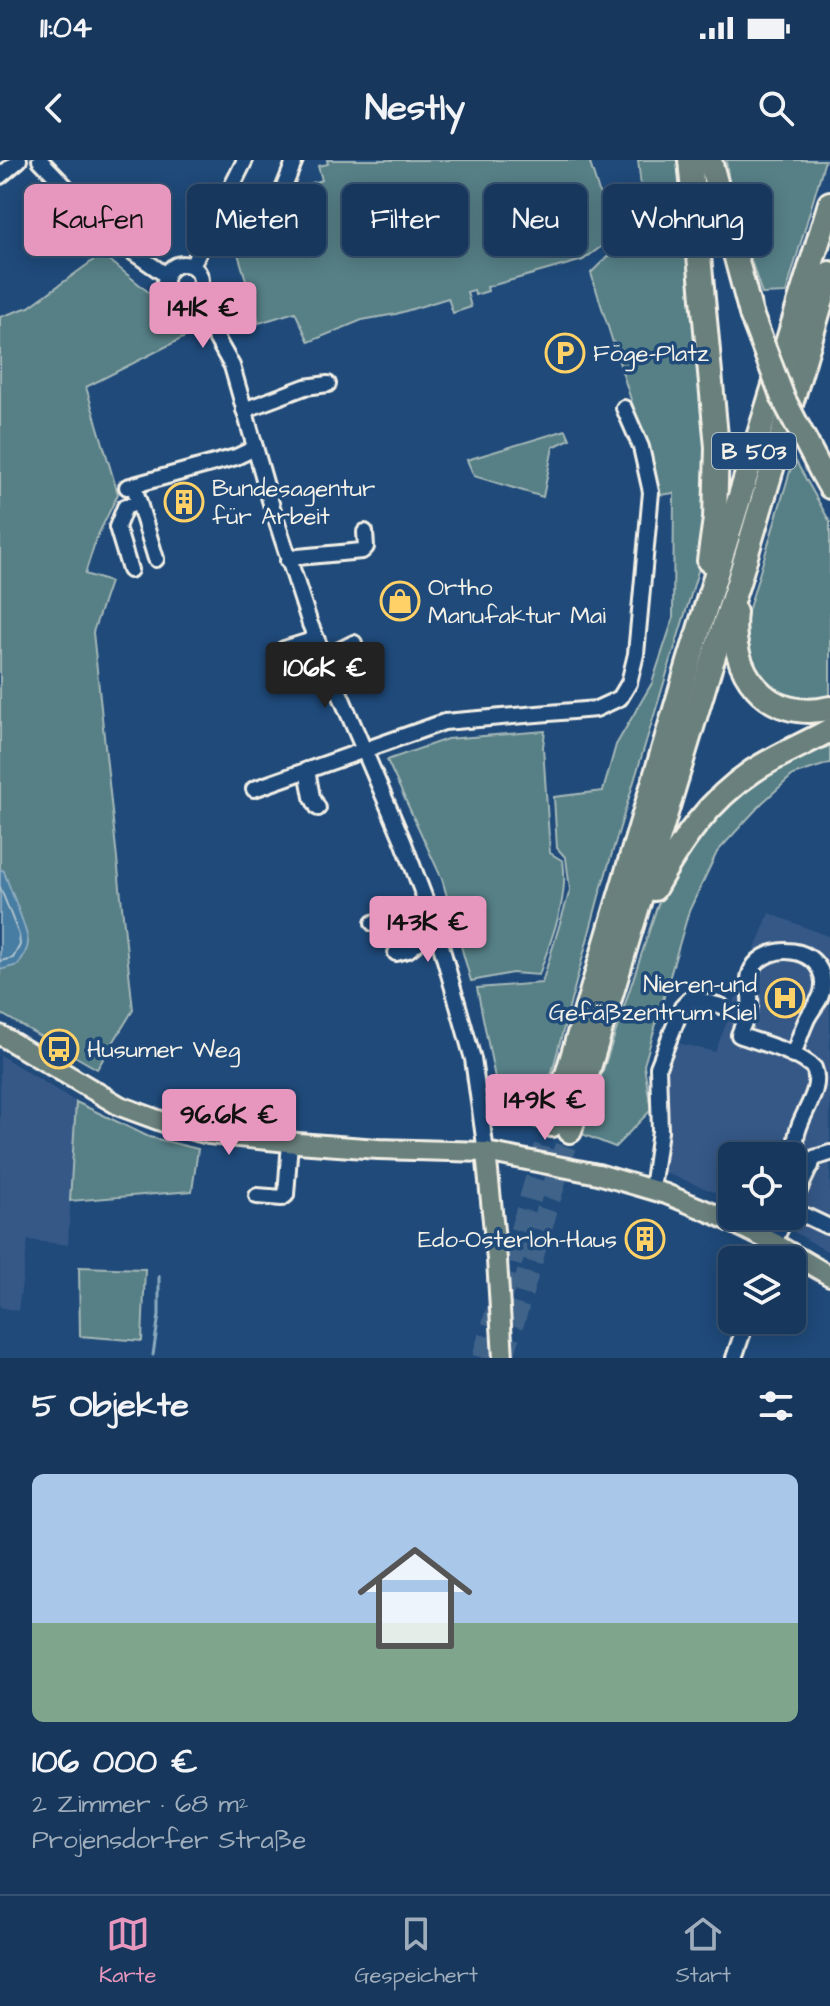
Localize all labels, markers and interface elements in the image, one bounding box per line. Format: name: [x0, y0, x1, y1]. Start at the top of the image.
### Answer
text: 11:04: [40, 7, 92, 49]
text: Nestly: [365, 83, 465, 134]
icon: back: [32, 86, 76, 130]
icon: search: [754, 86, 798, 130]
chip: Kaufen: [24, 184, 171, 256]
chip: Mieten: [187, 184, 326, 256]
chip: Filter: [342, 184, 468, 256]
chip: Neu: [484, 184, 587, 256]
chip: Wohnung: [603, 184, 772, 256]
pin: 141K €: [138, 282, 268, 350]
text: 141K €: [167, 290, 239, 326]
parking icon: Föge-Platz: [544, 332, 586, 374]
place label: Föge-Platz: [593, 337, 709, 372]
road number: B 503: [712, 433, 796, 469]
place label: Bundesagentur für Arbeit: [212, 472, 375, 534]
building icon: Bundesagentur für Arbeit: [163, 481, 205, 523]
place label: Ortho Manufaktur Mai: [428, 571, 606, 633]
shop icon: Ortho Manufaktur Mai: [379, 580, 421, 622]
pin: 106K €: [260, 642, 390, 710]
text: 106K €: [284, 650, 366, 686]
pin: 143K €: [363, 896, 493, 964]
text: 143K €: [387, 904, 469, 940]
place label: Nieren-und Gefäßzentrum Kiel: [549, 968, 757, 1030]
hospital icon: Nieren-und Gefäßzentrum Kiel: [764, 977, 806, 1019]
bus stop icon: Husumer Weg: [38, 1028, 80, 1070]
place label: Husumer Weg: [87, 1033, 240, 1068]
pin: 149K €: [480, 1074, 610, 1142]
text: 149K €: [504, 1082, 586, 1118]
pin: 96.6K €: [155, 1089, 303, 1157]
text: 96.6K €: [180, 1097, 278, 1133]
map controls: [718, 1142, 806, 1334]
button: locate: [718, 1142, 806, 1230]
building icon: Edo-Osterloh-Haus: [624, 1218, 666, 1260]
place label: Edo-Osterloh-Haus: [418, 1223, 617, 1257]
button: layers: [718, 1246, 806, 1334]
text: 5 Objekte: [32, 1382, 189, 1430]
icon: filters: [754, 1384, 798, 1428]
icon: home: [343, 1526, 487, 1670]
text: 106 000 €: [32, 1738, 198, 1786]
text: 2 Zimmer · 68 m²: [32, 1786, 249, 1822]
text: Projensdorfer Straße: [32, 1822, 306, 1858]
tab: Karte: [99, 1912, 156, 1991]
tab: Gespeichert: [354, 1912, 478, 1991]
tab: Start: [676, 1912, 731, 1991]

